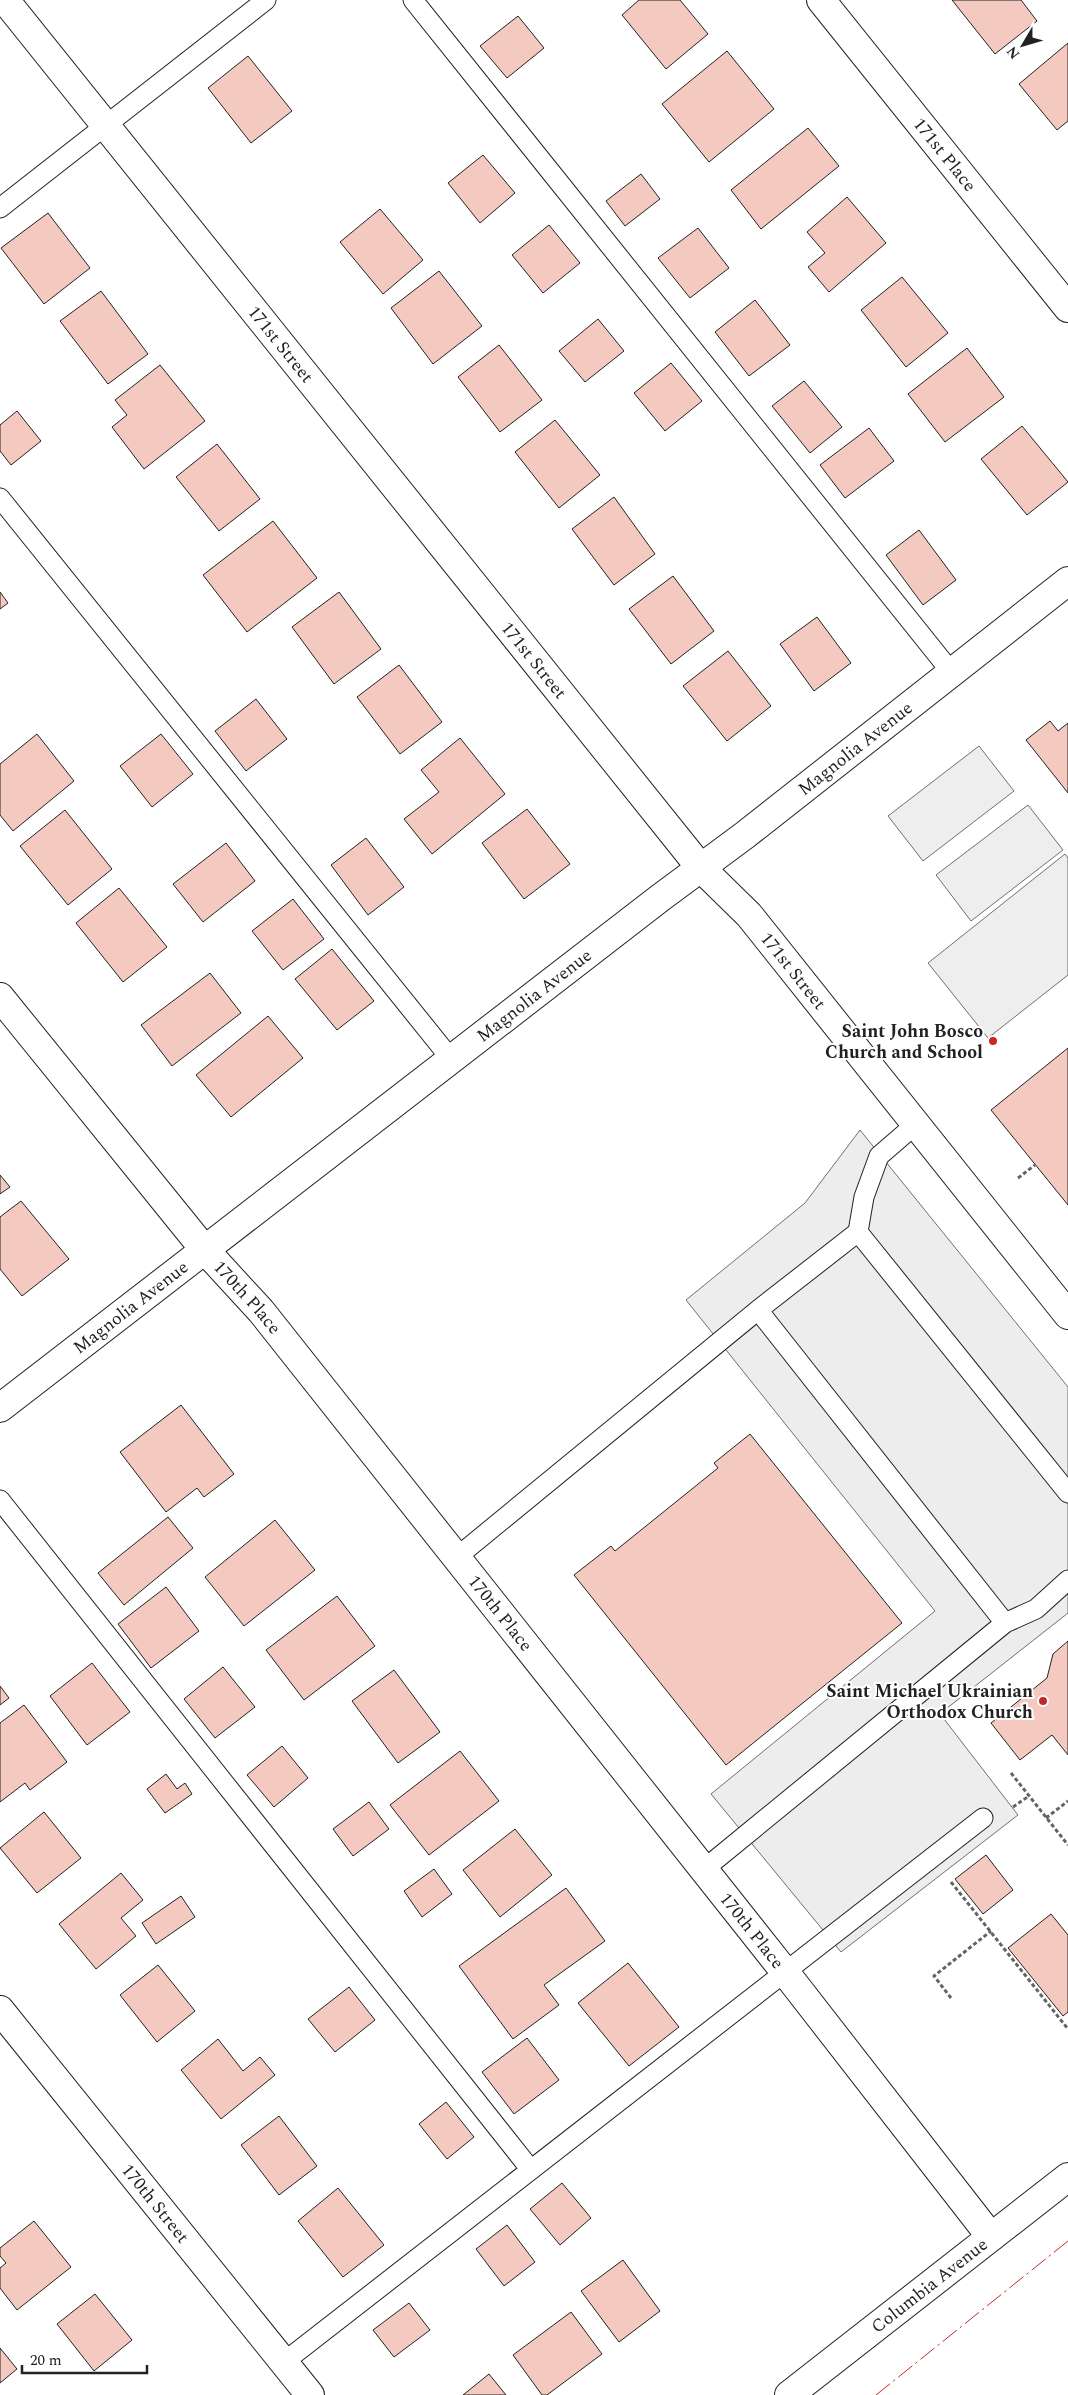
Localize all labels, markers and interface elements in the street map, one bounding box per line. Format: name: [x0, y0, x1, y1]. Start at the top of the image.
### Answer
north arrow: [998, 20, 1048, 70]
text: N: [1001, 42, 1025, 64]
street label: 171st Place: [907, 112, 983, 197]
street label: 171st Street: [241, 299, 320, 389]
street label: 171st Street: [495, 615, 574, 705]
street label: Magnolia Avenue: [792, 695, 918, 802]
street label: 171st Street: [754, 926, 833, 1015]
street label: Magnolia Avenue: [471, 942, 598, 1049]
place label: Saint John Bosco Church and School: [825, 1018, 983, 1066]
marker: Saint John Bosco Church and School: [987, 1035, 999, 1047]
street label: Magnolia Avenue: [67, 1254, 194, 1360]
street label: 170th Place: [207, 1254, 288, 1340]
street label: 170th Place: [462, 1569, 539, 1657]
place label: Saint Michael Ukrainian Orthodox Church: [826, 1678, 1033, 1726]
marker: Saint Michael Ukrainian Orthodox Church: [1037, 1695, 1049, 1707]
street label: 170th Place: [713, 1886, 791, 1975]
street label: 170th Street: [115, 2157, 196, 2249]
street label: Columbia Avenue: [865, 2231, 994, 2340]
scale bar: [22, 2342, 148, 2374]
text: 20 m: [30, 2349, 62, 2372]

